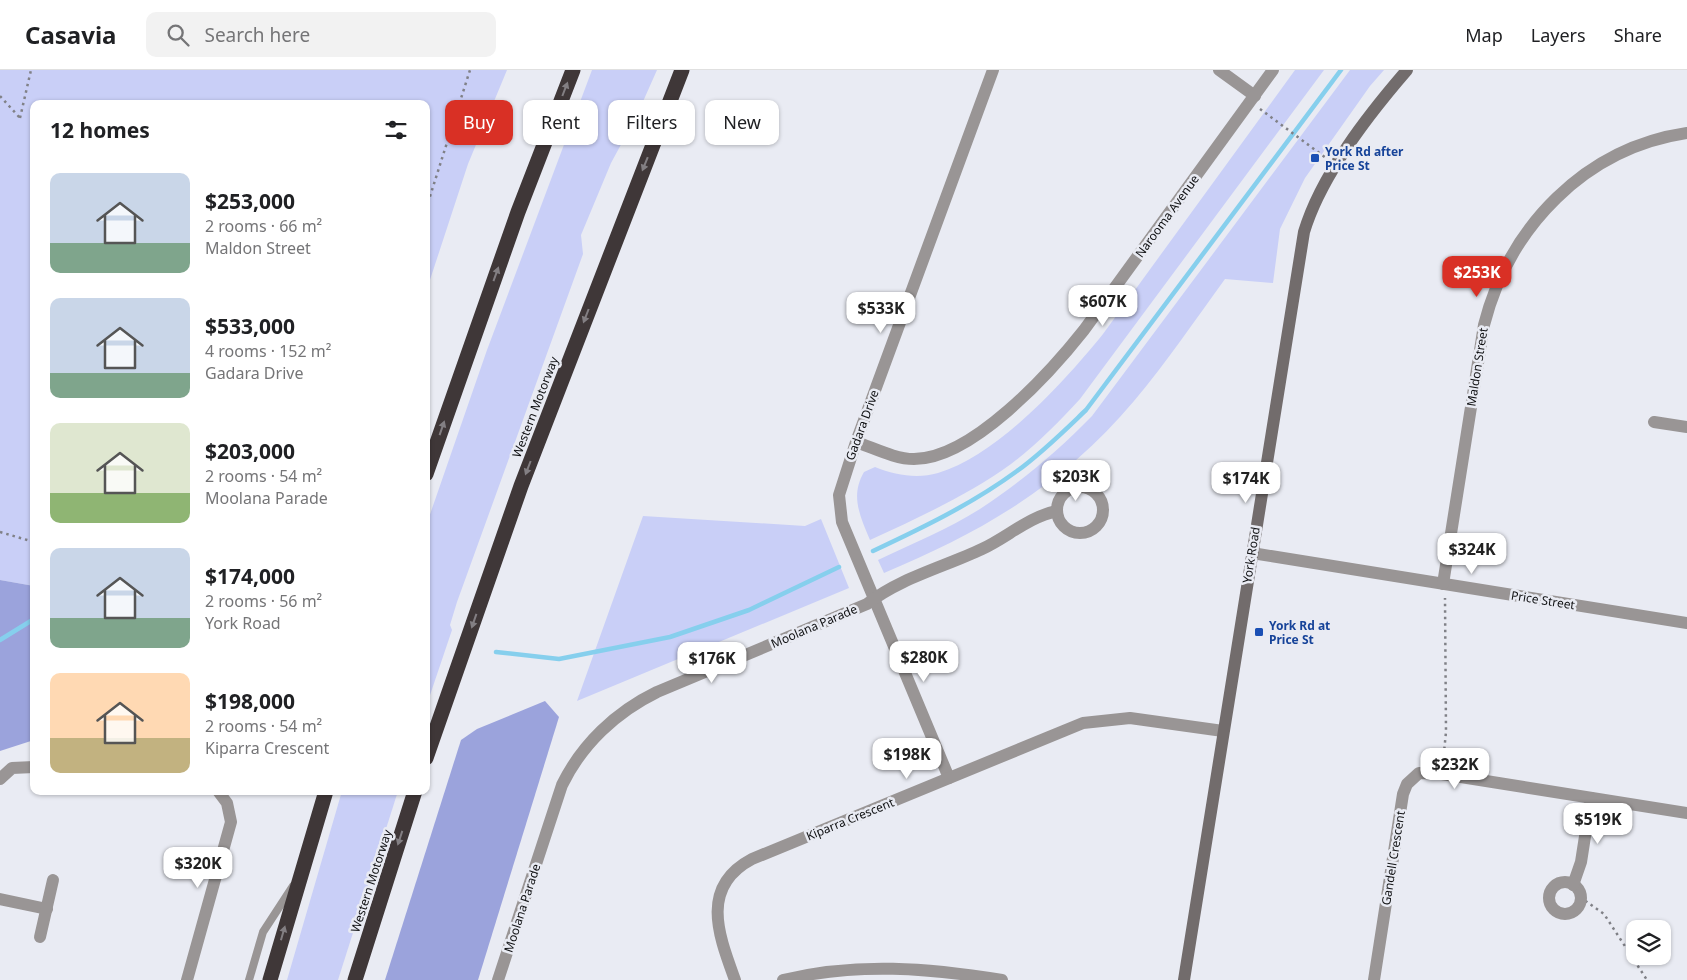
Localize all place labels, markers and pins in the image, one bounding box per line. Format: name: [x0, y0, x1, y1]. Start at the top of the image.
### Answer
place label: York Rd after Price St: [1325, 143, 1404, 174]
marker: York Rd after Price St: [1309, 152, 1321, 164]
pin: $253K: [1442, 256, 1512, 298]
pin: $607K: [1068, 284, 1138, 327]
pin: $533K: [846, 292, 916, 334]
pin: $203K: [1041, 460, 1111, 502]
pin: $174K: [1211, 462, 1281, 504]
pin: $324K: [1437, 532, 1507, 575]
place label: York Rd at Price St: [1269, 617, 1330, 648]
marker: York Rd at Price St: [1253, 626, 1265, 638]
pin: $280K: [889, 640, 959, 683]
pin: $176K: [677, 642, 747, 684]
pin: $198K: [872, 738, 942, 780]
pin: $232K: [1420, 748, 1490, 790]
pin: $519K: [1563, 802, 1633, 845]
pin: $320K: [163, 846, 233, 889]

